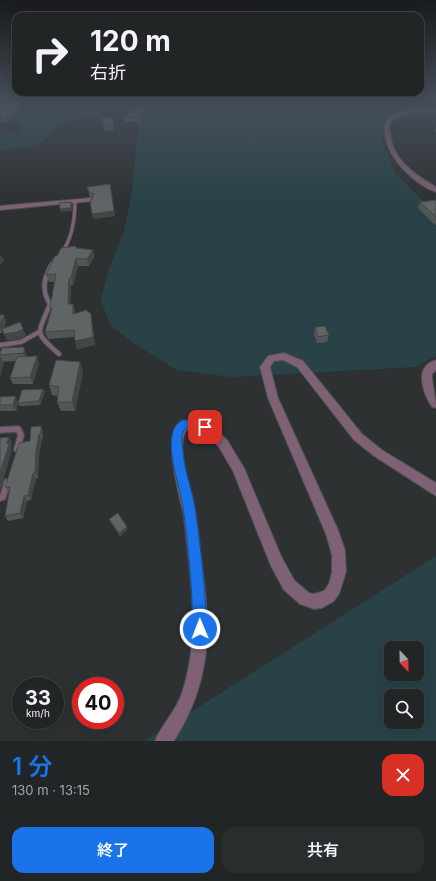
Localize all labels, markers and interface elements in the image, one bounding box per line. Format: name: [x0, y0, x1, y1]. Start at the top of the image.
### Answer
text: 120 m: [90, 24, 171, 58]
icon: right: [24, 28, 76, 80]
text: 右折: [90, 62, 126, 83]
pin: [188, 410, 222, 444]
icon: arrive: [194, 416, 216, 438]
position arrow: [179, 608, 221, 650]
north arrow: [384, 641, 424, 681]
map controls: [384, 641, 424, 729]
speed limit sign: 40: [72, 677, 124, 729]
text: 33: [25, 686, 51, 710]
button: search: [384, 689, 424, 729]
text: km/h: [26, 707, 50, 719]
text: 1 分: [12, 752, 52, 781]
button: close: [382, 754, 424, 796]
text: 130 m · 13:15: [12, 782, 90, 798]
button: 終了: [12, 827, 214, 873]
button: 共有: [222, 827, 424, 873]

